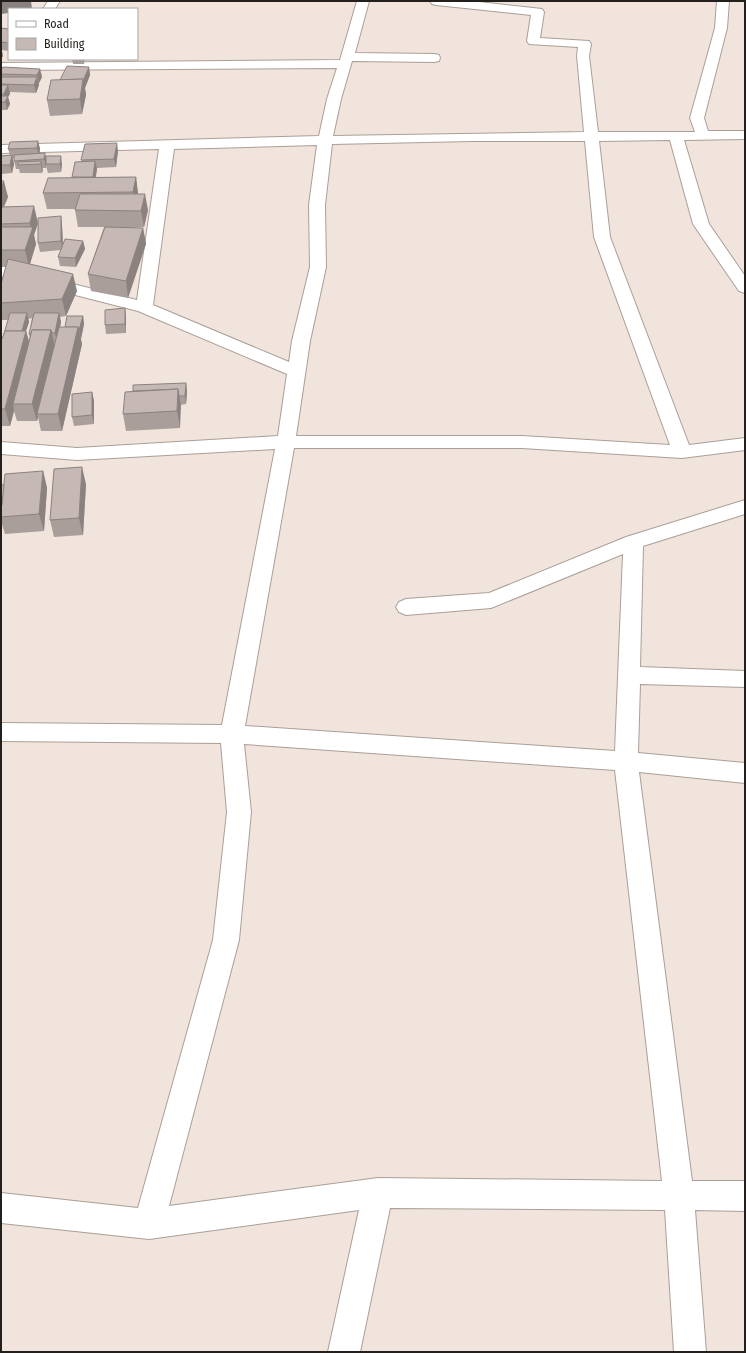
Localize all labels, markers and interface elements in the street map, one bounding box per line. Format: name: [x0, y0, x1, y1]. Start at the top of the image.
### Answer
legend: [8, 8, 138, 60]
text: Road: [44, 17, 69, 31]
text: Building: [44, 37, 85, 51]

